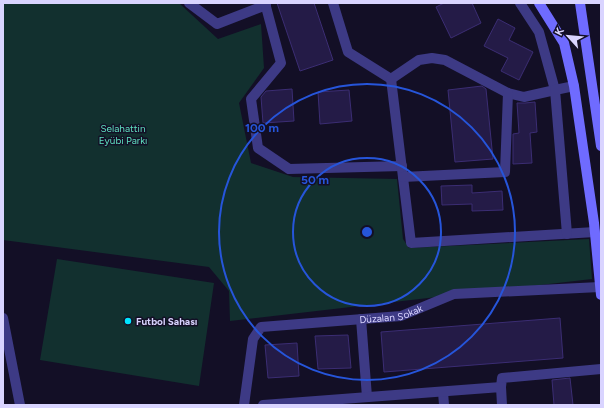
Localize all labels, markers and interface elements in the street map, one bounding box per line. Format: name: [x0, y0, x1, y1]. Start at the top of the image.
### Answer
north arrow: [548, 16, 588, 56]
text: K: [552, 25, 567, 38]
text: 100 m: [245, 121, 279, 135]
park label: Selahattin Eyübi Parkı: [99, 122, 147, 147]
text: 50 m: [301, 173, 329, 187]
centre of rings: [360, 225, 374, 239]
street label: Düzalan Sokak: [359, 301, 425, 326]
place label: Futbol Sahası: [136, 315, 197, 328]
marker: Futbol Sahası: [123, 316, 133, 326]

